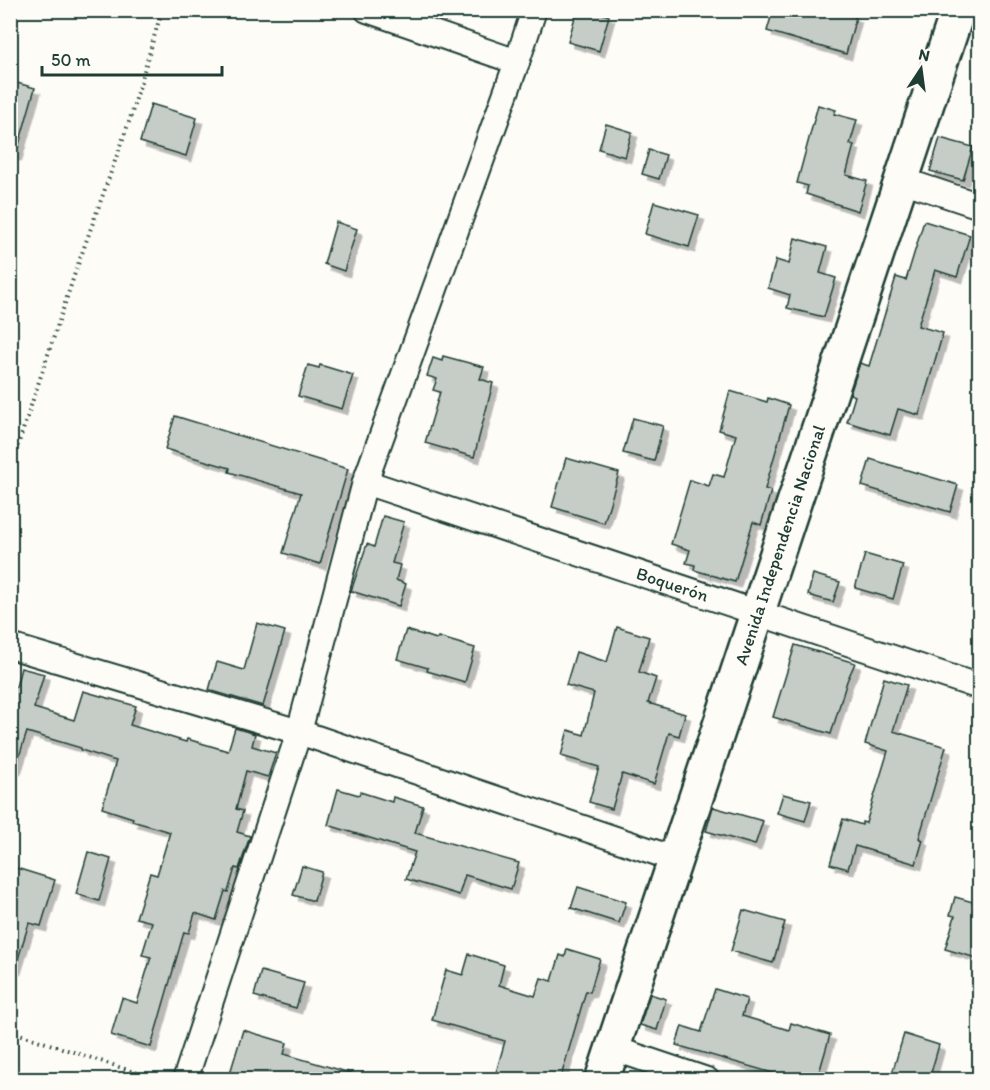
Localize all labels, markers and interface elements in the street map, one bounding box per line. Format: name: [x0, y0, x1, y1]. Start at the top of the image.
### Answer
scale bar: [42, 39, 222, 77]
north arrow: [891, 39, 951, 99]
text: N: [917, 44, 932, 65]
text: 50 m: [51, 49, 91, 71]
street label: Avenida Independencia Nacional: [730, 422, 830, 668]
street label: Boquerón: [633, 562, 711, 607]

